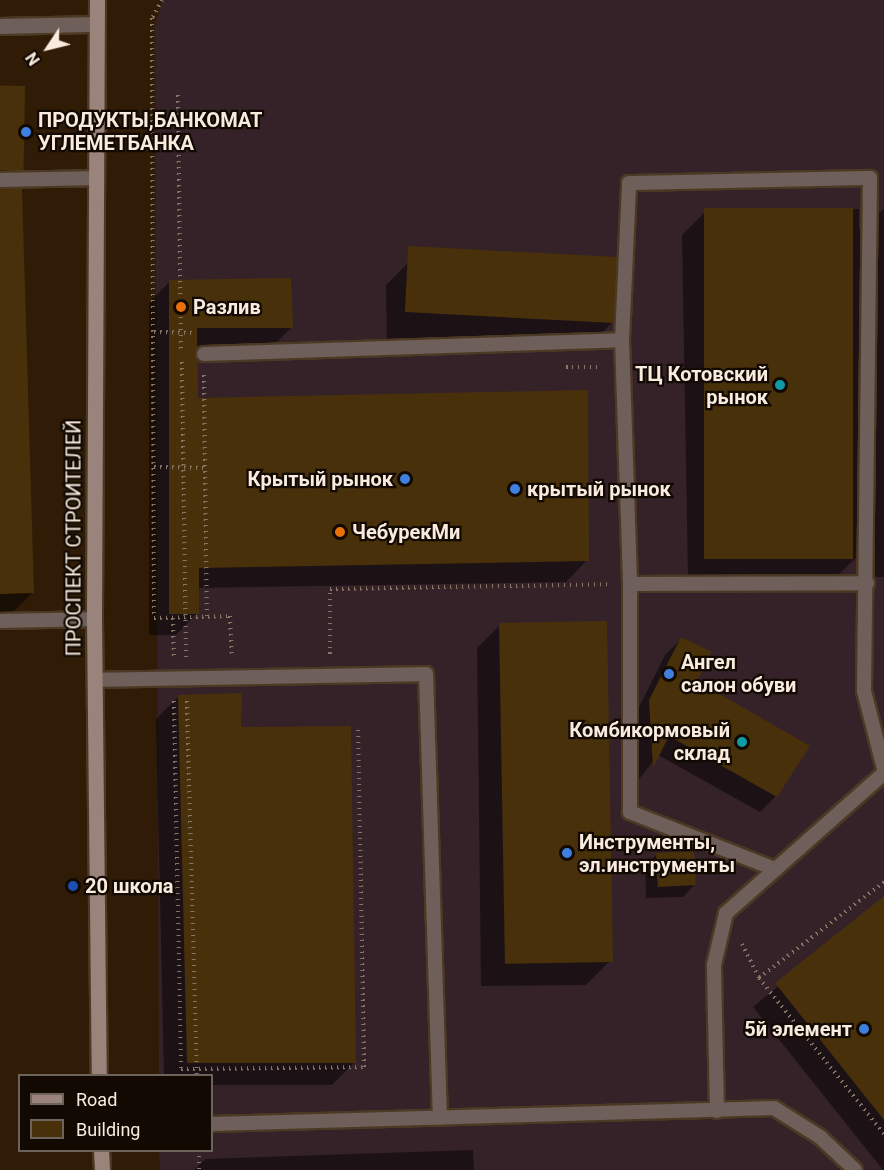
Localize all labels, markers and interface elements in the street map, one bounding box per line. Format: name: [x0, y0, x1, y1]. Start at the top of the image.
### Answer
north arrow: [18, 18, 78, 78]
text: N: [22, 49, 44, 69]
place label: ПРОДУКТЫ,БАНКОМАТ УГЛЕМЕТБАНКА: [38, 108, 262, 155]
marker: ПРОДУКТЫ,БАНКОМАТ УГЛЕМЕТБАНКА: [19, 125, 33, 139]
place label: Разлив: [193, 295, 261, 319]
marker: Разлив: [174, 300, 188, 314]
place label: ТЦ Котовский рынок: [635, 362, 768, 409]
marker: ТЦ Котовский рынок: [773, 378, 787, 392]
street label: ПРОСПЕКТ СТРОИТЕЛЕЙ: [62, 419, 86, 657]
place label: Крытый рынок: [248, 467, 393, 491]
marker: Крытый рынок: [398, 472, 412, 486]
place label: крытый рынок: [527, 477, 671, 501]
marker: крытый рынок: [508, 482, 522, 496]
place label: ЧебурекМи: [352, 520, 460, 544]
marker: ЧебурекМи: [333, 525, 347, 539]
place label: Ангел салон обуви: [681, 650, 796, 697]
marker: Ангел салон обуви: [662, 667, 676, 681]
place label: Комбикормовый склад: [569, 718, 730, 765]
marker: Комбикормовый склад: [735, 735, 749, 749]
place label: Инструменты, эл.инструменты: [579, 830, 735, 877]
marker: Инструменты, эл.инструменты: [560, 846, 574, 860]
place label: 20 школа: [85, 874, 173, 898]
marker: 20 школа: [66, 879, 80, 893]
place label: 5й элемент: [744, 1017, 852, 1041]
marker: 5й элемент: [857, 1022, 871, 1036]
legend: [18, 1074, 213, 1152]
text: Road: [76, 1089, 117, 1110]
text: Building: [76, 1119, 140, 1140]

